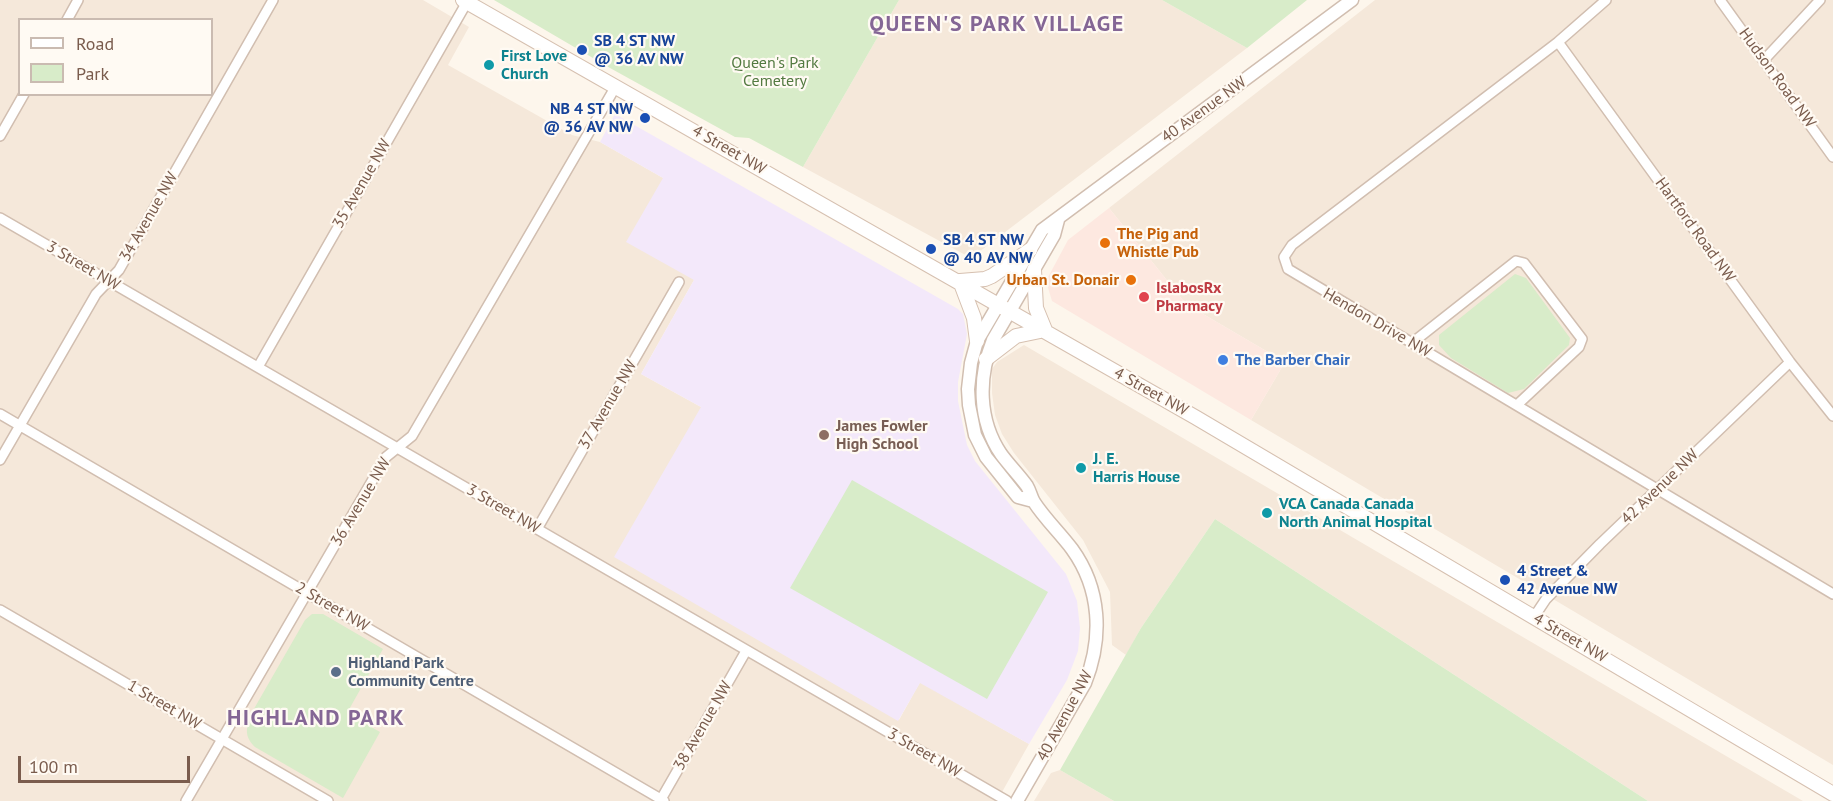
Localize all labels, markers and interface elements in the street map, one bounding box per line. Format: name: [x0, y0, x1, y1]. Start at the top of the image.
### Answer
district label: QUEEN'S PARK VILLAGE: [869, 12, 1125, 38]
legend: [18, 18, 213, 96]
street label: Hudson Road NW: [1734, 24, 1820, 132]
place label: SB 4 ST NW @ 36 AV NW: [594, 31, 684, 69]
text: Road: [76, 32, 114, 55]
marker: SB 4 ST NW @ 36 AV NW: [575, 43, 589, 57]
place label: First Love Church: [501, 46, 567, 84]
park label: Queen's Park Cemetery: [731, 53, 819, 91]
marker: First Love Church: [482, 58, 496, 72]
text: Park: [76, 62, 109, 85]
street label: 40 Avenue NW: [1158, 73, 1250, 147]
place label: NB 4 ST NW @ 36 AV NW: [543, 99, 633, 137]
marker: NB 4 ST NW @ 36 AV NW: [638, 111, 652, 125]
street label: 4 Street NW: [689, 121, 769, 179]
street label: 35 Avenue NW: [329, 136, 395, 232]
street label: 34 Avenue NW: [116, 169, 182, 265]
street label: Hartford Road NW: [1651, 174, 1739, 286]
place label: The Pig and Whistle Pub: [1117, 224, 1199, 262]
place label: SB 4 ST NW @ 40 AV NW: [943, 230, 1033, 268]
marker: The Pig and Whistle Pub: [1098, 236, 1112, 250]
street label: 3 Street NW: [43, 237, 123, 295]
marker: SB 4 ST NW @ 40 AV NW: [924, 242, 938, 256]
place label: Urban St. Donair: [1007, 270, 1119, 290]
marker: Urban St. Donair: [1124, 273, 1138, 287]
place label: IslabosRx Pharmacy: [1156, 278, 1223, 316]
street label: Hendon Drive NW: [1319, 284, 1435, 362]
marker: IslabosRx Pharmacy: [1137, 290, 1151, 304]
place label: The Barber Chair: [1235, 350, 1350, 370]
marker: The Barber Chair: [1216, 353, 1230, 367]
street label: 37 Avenue NW: [575, 357, 641, 453]
street label: 4 Street NW: [1110, 364, 1192, 420]
place label: James Fowler High School: [836, 416, 928, 454]
marker: James Fowler High School: [817, 428, 831, 442]
street label: 42 Avenue NW: [1617, 445, 1703, 529]
place label: J. E. Harris House: [1093, 449, 1180, 487]
street label: 36 Avenue NW: [327, 454, 395, 550]
marker: J. E. Harris House: [1074, 461, 1088, 475]
street label: 3 Street NW: [463, 480, 543, 538]
place label: VCA Canada Canada North Animal Hospital: [1279, 494, 1432, 532]
marker: VCA Canada Canada North Animal Hospital: [1260, 506, 1274, 520]
place label: 4 Street & 42 Avenue NW: [1517, 561, 1617, 599]
marker: 4 Street & 42 Avenue NW: [1498, 573, 1512, 587]
street label: 2 Street NW: [292, 578, 372, 636]
street label: 4 Street NW: [1530, 609, 1610, 667]
place label: Highland Park Community Centre: [348, 653, 474, 691]
marker: Highland Park Community Centre: [329, 665, 343, 679]
street label: 40 Avenue NW: [1033, 667, 1097, 765]
street label: 1 Street NW: [124, 676, 204, 734]
street label: 38 Avenue NW: [670, 678, 736, 774]
district label: HIGHLAND PARK: [227, 706, 405, 732]
street label: 3 Street NW: [884, 724, 964, 782]
scale bar: [21, 744, 194, 782]
text: 100 m: [29, 755, 78, 778]

